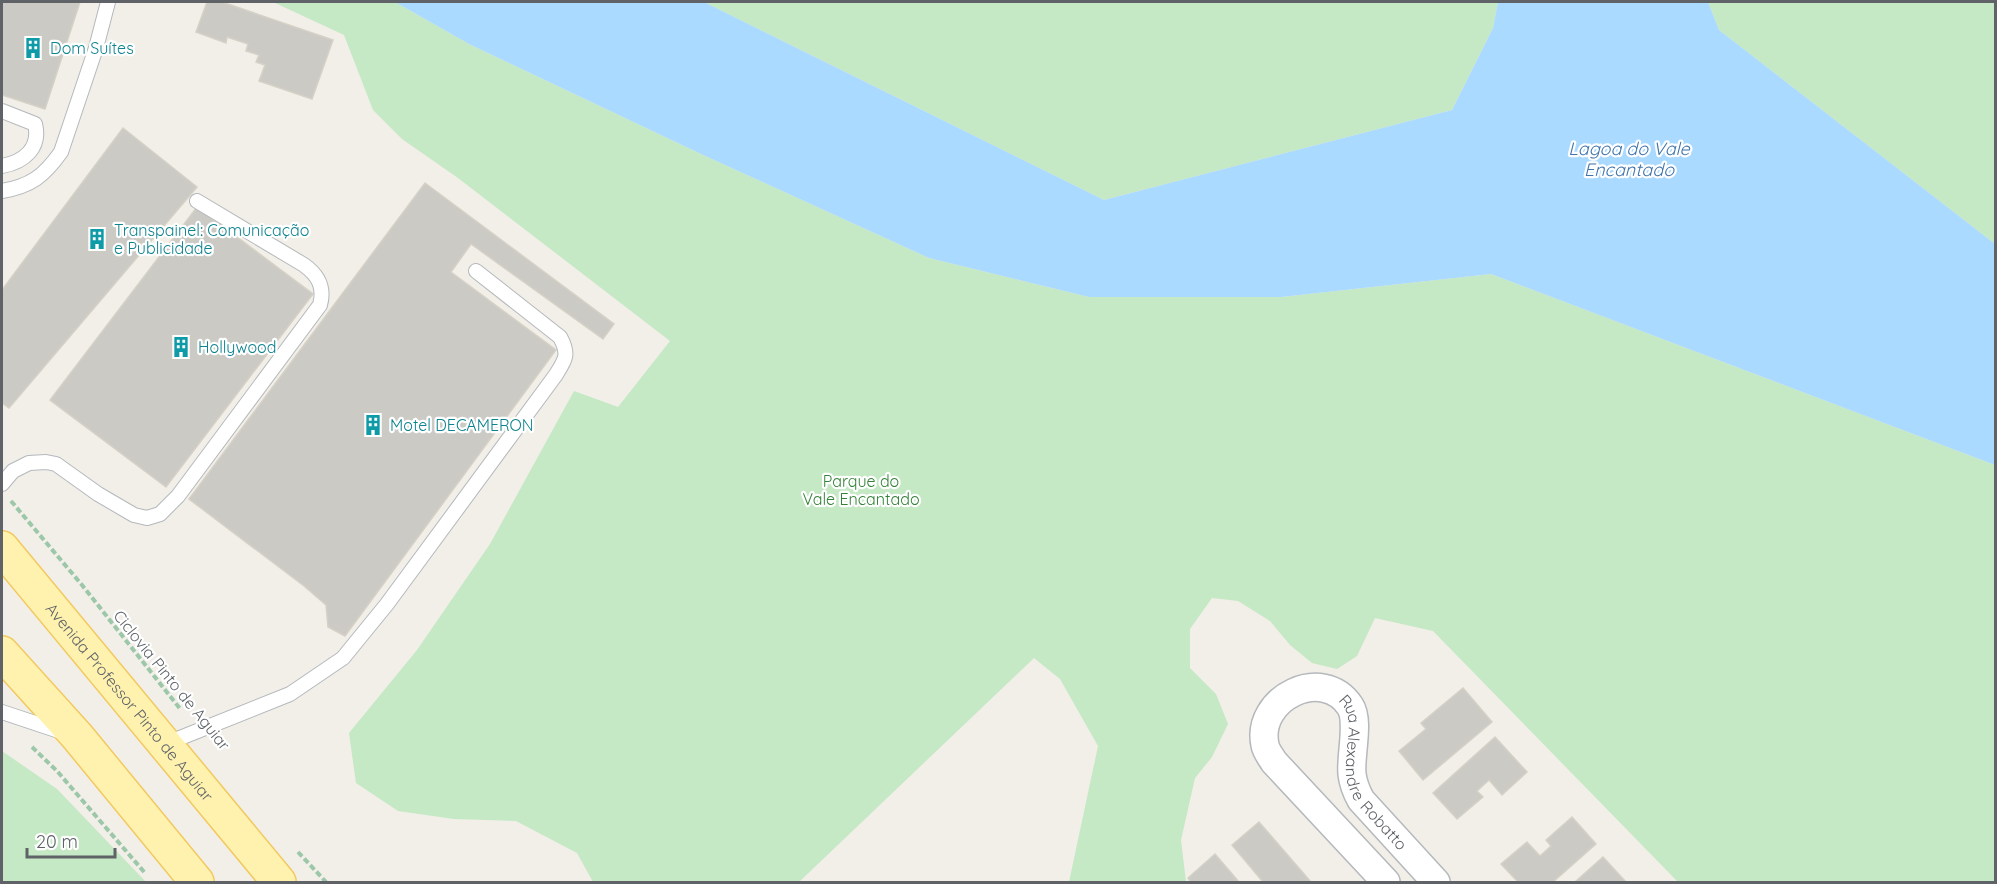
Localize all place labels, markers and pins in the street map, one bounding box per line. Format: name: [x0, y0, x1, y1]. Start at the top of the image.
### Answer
building icon: Dom Suítes: [21, 36, 45, 60]
place label: Dom Suítes: [50, 38, 134, 58]
place label: Transpainel: Comunicação e Publicidade: [114, 220, 309, 258]
building icon: Transpainel: Comunicação e Publicidade: [85, 227, 109, 251]
building icon: Hollywood: [169, 335, 193, 359]
place label: Hollywood: [198, 337, 276, 357]
building icon: Motel DECAMERON: [361, 413, 385, 437]
place label: Motel DECAMERON: [390, 415, 534, 435]

